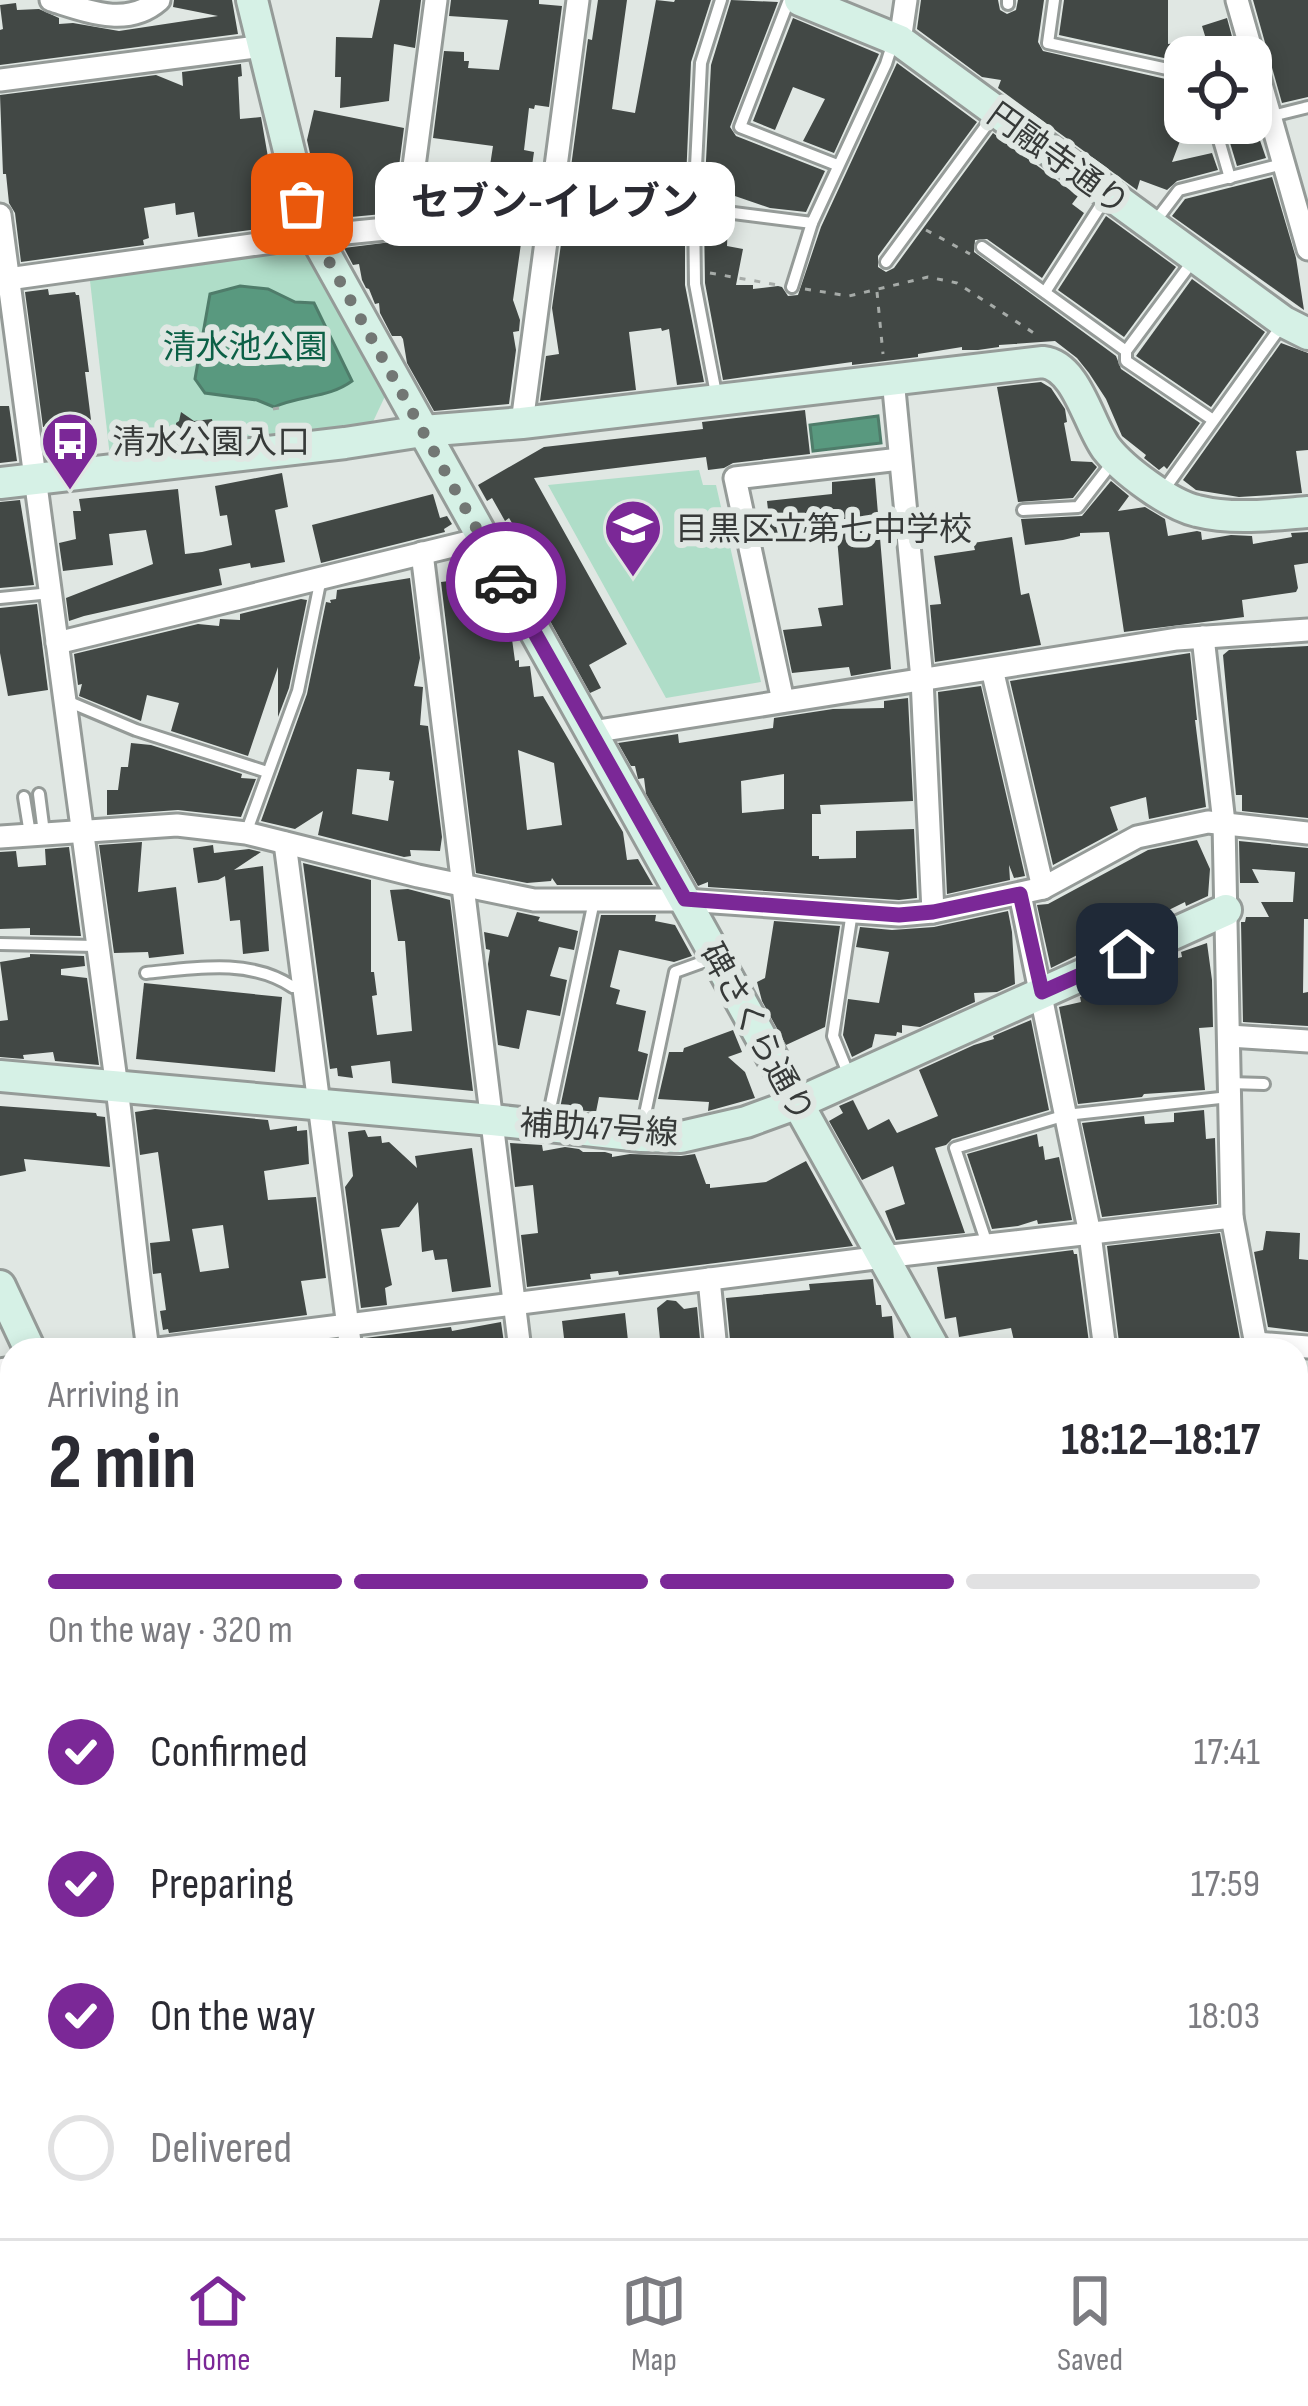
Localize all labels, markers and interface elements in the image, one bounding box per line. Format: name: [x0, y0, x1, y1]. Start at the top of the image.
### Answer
map controls: [1164, 36, 1272, 144]
button: locate: [1164, 36, 1272, 144]
street label: 円融寺通り: [979, 95, 1136, 224]
pin: [251, 153, 353, 255]
callout: セブン-イレブン: [374, 162, 734, 246]
icon: bag: [269, 171, 335, 237]
text: セブン-イレブン: [411, 180, 699, 227]
park label: 清水池公園: [163, 328, 328, 368]
bus stop icon: 清水公園入口: [39, 410, 101, 492]
place label: 清水公園入口: [112, 423, 310, 463]
school or university icon: 目黒区立第七中学校: [602, 497, 664, 579]
place label: 目黒区立第七中学校: [675, 510, 972, 550]
courier: [446, 522, 566, 642]
icon: car: [473, 549, 539, 615]
pin: [1076, 903, 1178, 1005]
icon: home: [1094, 921, 1160, 987]
street label: 碑さくら通り: [691, 937, 822, 1129]
street label: 補助47号線: [518, 1104, 679, 1154]
text: Arriving in: [48, 1372, 180, 1419]
text: 18:12–18:17: [1061, 1413, 1260, 1468]
text: 2 min: [48, 1417, 197, 1510]
text: On the way · 320 m: [48, 1607, 293, 1654]
icon: check: [48, 1719, 114, 1785]
text: Confirmed: [150, 1725, 308, 1780]
text: 17:41: [1194, 1729, 1260, 1776]
icon: check: [48, 1851, 114, 1917]
text: Preparing: [150, 1857, 294, 1912]
text: 17:59: [1191, 1861, 1260, 1908]
icon: check: [48, 1983, 114, 2049]
text: On the way: [150, 1989, 316, 2044]
text: 18:03: [1188, 1993, 1260, 2040]
text: Delivered: [150, 2121, 292, 2176]
tab: Home: [185, 2268, 251, 2380]
tab: Map: [621, 2268, 687, 2380]
tab: Saved: [1057, 2268, 1123, 2380]

